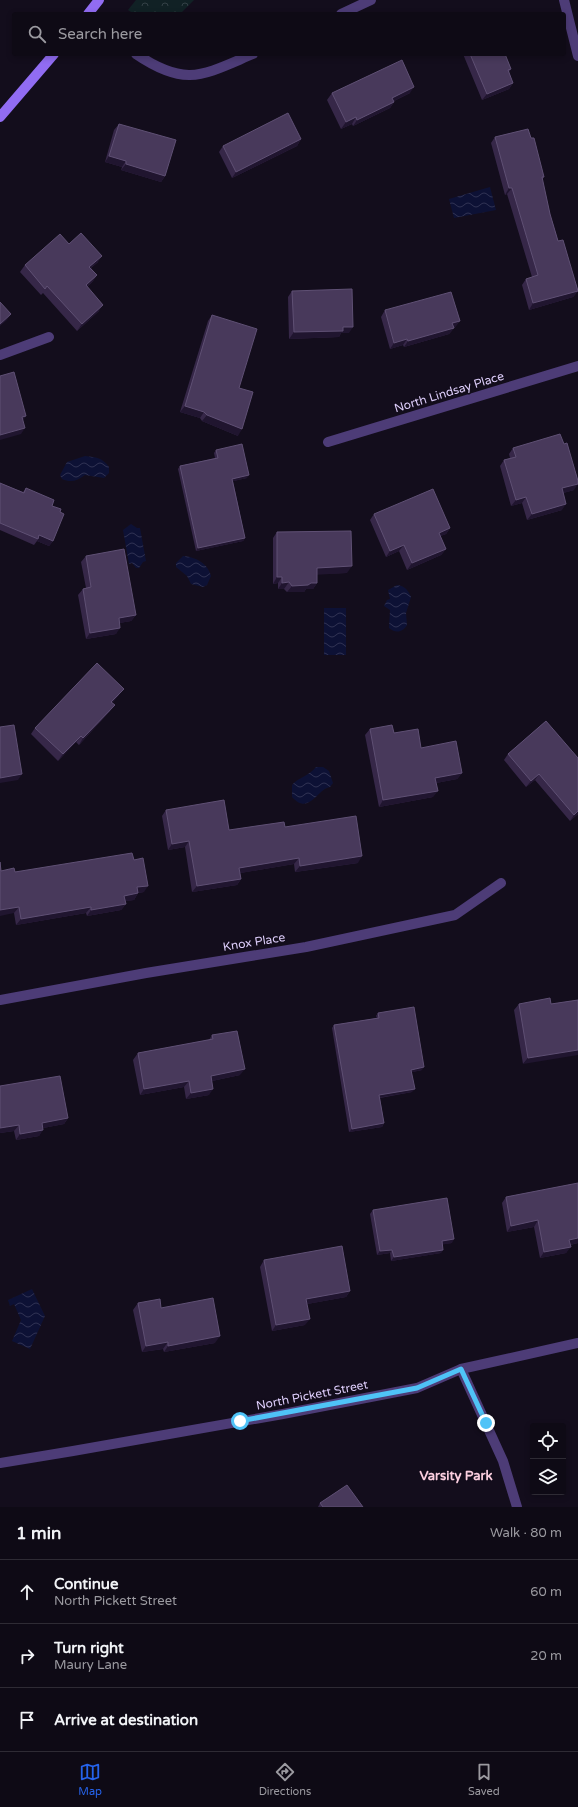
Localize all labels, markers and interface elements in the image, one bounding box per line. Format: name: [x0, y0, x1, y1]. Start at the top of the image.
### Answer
search box: [12, 12, 566, 56]
icon: search: [26, 23, 48, 45]
text: Search here: [58, 25, 142, 43]
street label: North Lindsay Place: [392, 369, 506, 415]
street label: Knox Place: [222, 930, 286, 954]
street label: North Pickett Street: [255, 1377, 369, 1413]
route start: [231, 1412, 249, 1430]
route end: [477, 1414, 495, 1432]
map controls: [530, 1423, 566, 1495]
button: locate: [530, 1423, 566, 1459]
button: layers: [530, 1459, 566, 1495]
district label: Varsity Park: [419, 1468, 493, 1484]
text: 1 min: [16, 1523, 61, 1544]
text: Walk · 80 m: [490, 1525, 562, 1541]
text: Continue: [54, 1575, 118, 1593]
icon: ahead: [16, 1581, 38, 1603]
text: 60 m: [530, 1584, 562, 1600]
text: North Pickett Street: [54, 1593, 177, 1609]
text: Turn right: [54, 1639, 124, 1657]
icon: right: [16, 1645, 38, 1667]
text: 20 m: [530, 1648, 562, 1664]
text: Maury Lane: [54, 1657, 127, 1673]
icon: arrive: [16, 1709, 38, 1731]
text: Arrive at destination: [54, 1711, 198, 1729]
tab: Map: [78, 1761, 102, 1798]
tab: Directions: [259, 1761, 311, 1798]
tab: Saved: [468, 1761, 500, 1798]

